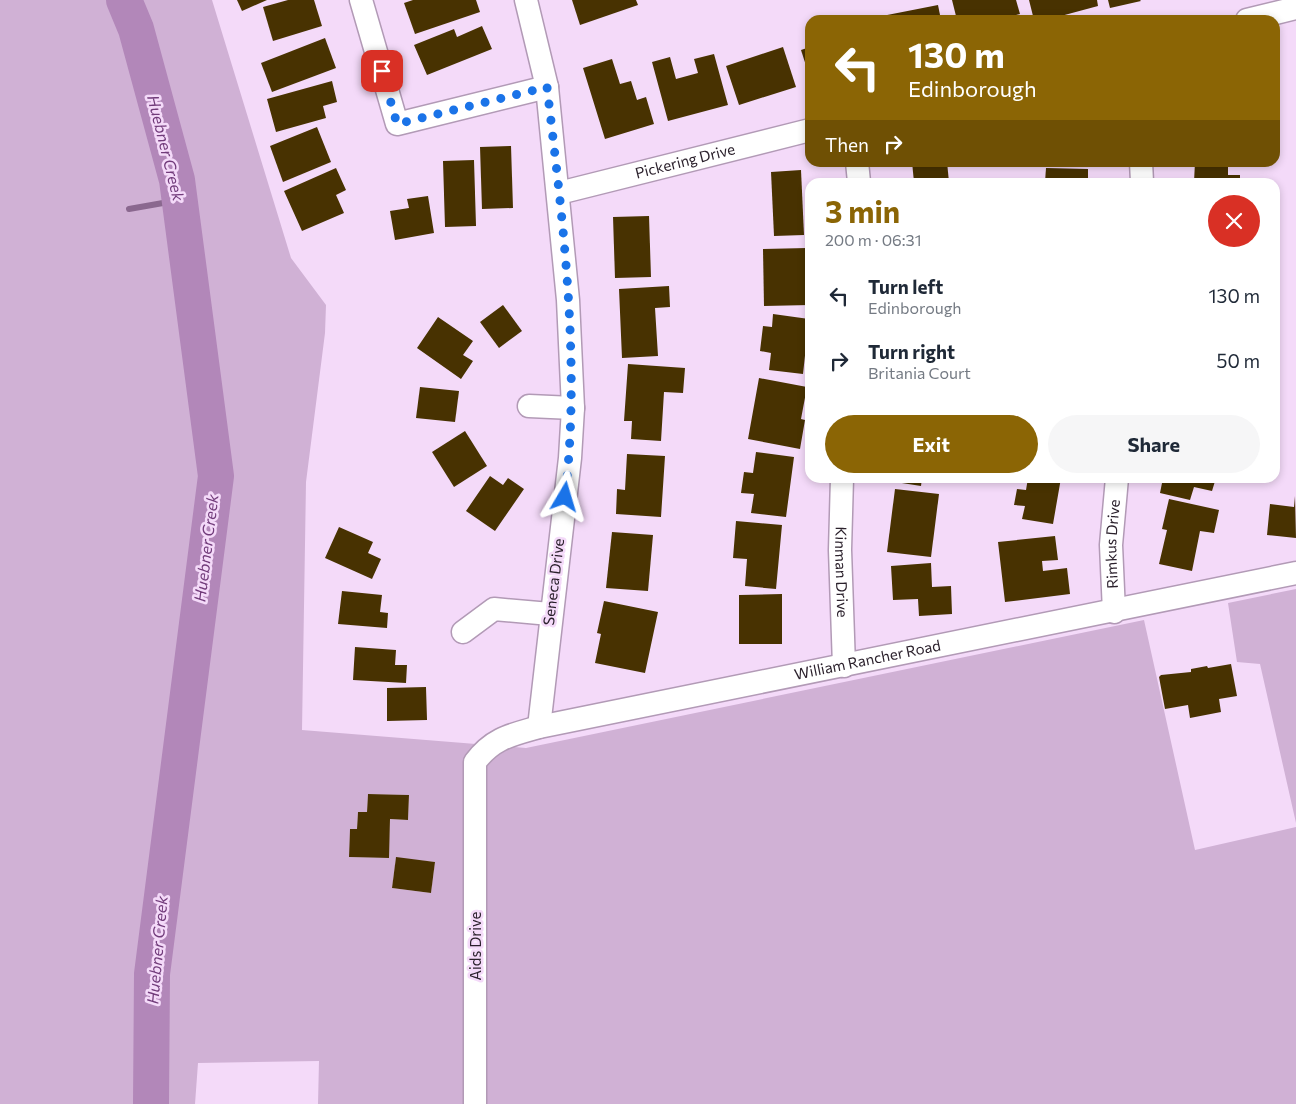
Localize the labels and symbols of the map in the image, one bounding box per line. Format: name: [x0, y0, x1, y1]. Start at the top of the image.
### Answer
pin: [361, 50, 403, 92]
water label: Huebner Creek: [144, 93, 189, 203]
street label: Pickering Drive: [633, 139, 737, 182]
position arrow: [538, 470, 590, 522]
water label: Huebner Creek: [189, 493, 222, 603]
street label: Rimkus Drive: [1101, 499, 1123, 589]
street label: Kinman Drive: [832, 526, 852, 618]
street label: Seneca Drive: [539, 537, 567, 626]
street label: William Rancher Road: [793, 636, 942, 683]
water label: Huebner Creek: [142, 895, 171, 1005]
street label: Aids Drive: [466, 912, 484, 980]

